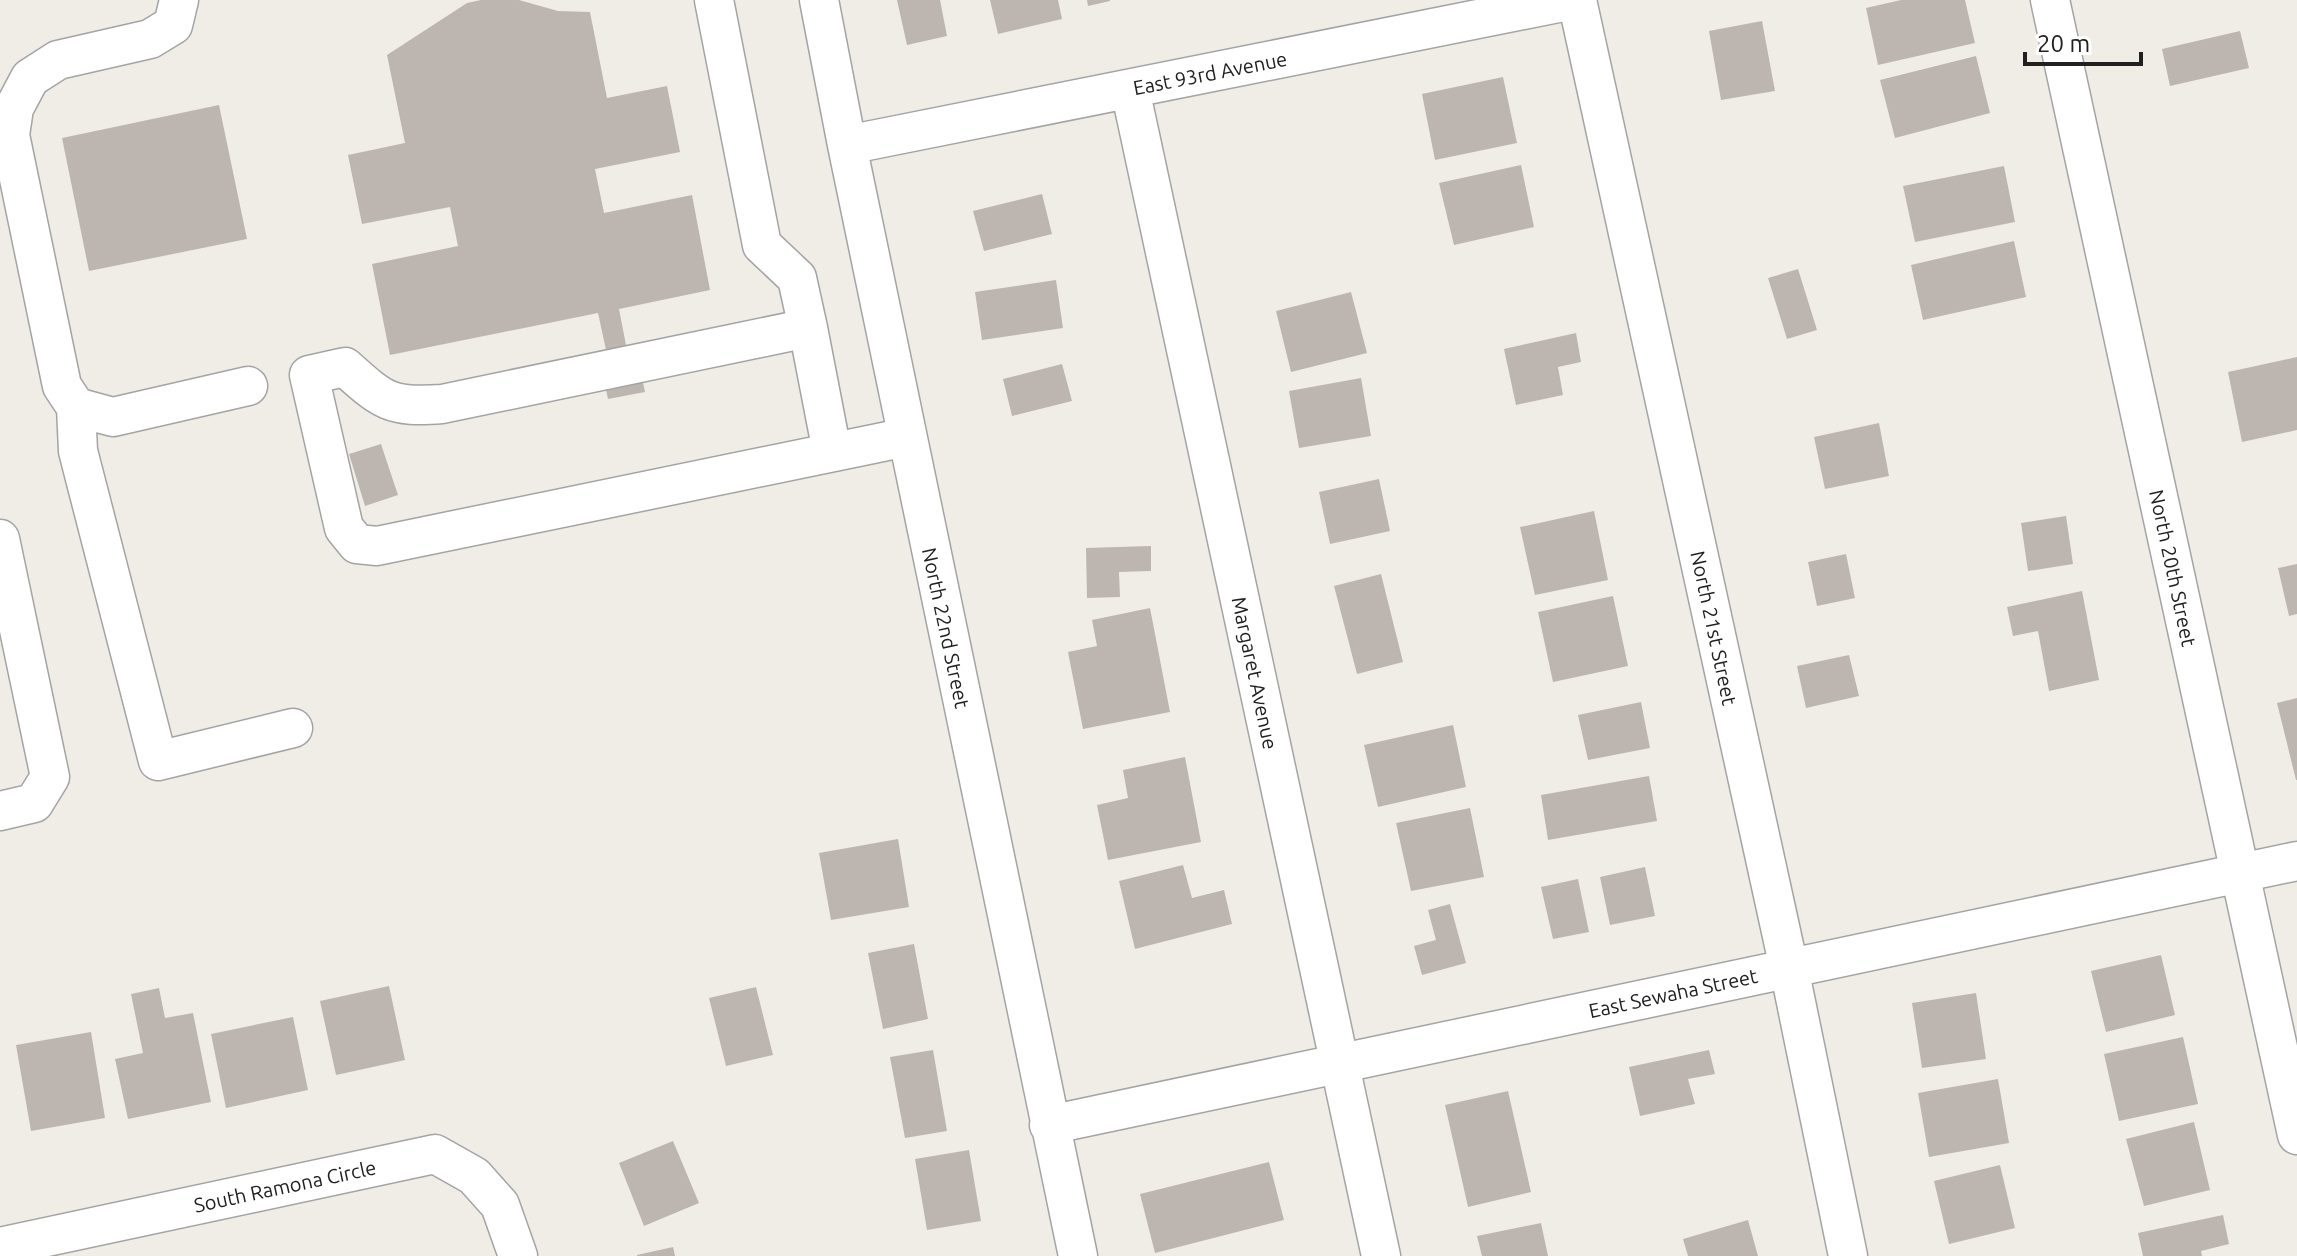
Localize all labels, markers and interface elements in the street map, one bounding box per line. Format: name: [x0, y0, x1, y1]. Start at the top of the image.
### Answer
scale bar: [2025, 16, 2141, 66]
text: 20 m: [2037, 30, 2090, 57]
street label: East 93rd Avenue: [1131, 47, 1289, 99]
street label: North 20th Street: [2145, 488, 2201, 649]
street label: North 22nd Street: [918, 546, 974, 710]
street label: North 21st Street: [1686, 549, 1742, 707]
street label: Margaret Avenue: [1228, 595, 1282, 751]
street label: East Sewaha Street: [1586, 964, 1760, 1022]
street label: South Ramona Circle: [192, 1155, 378, 1217]

